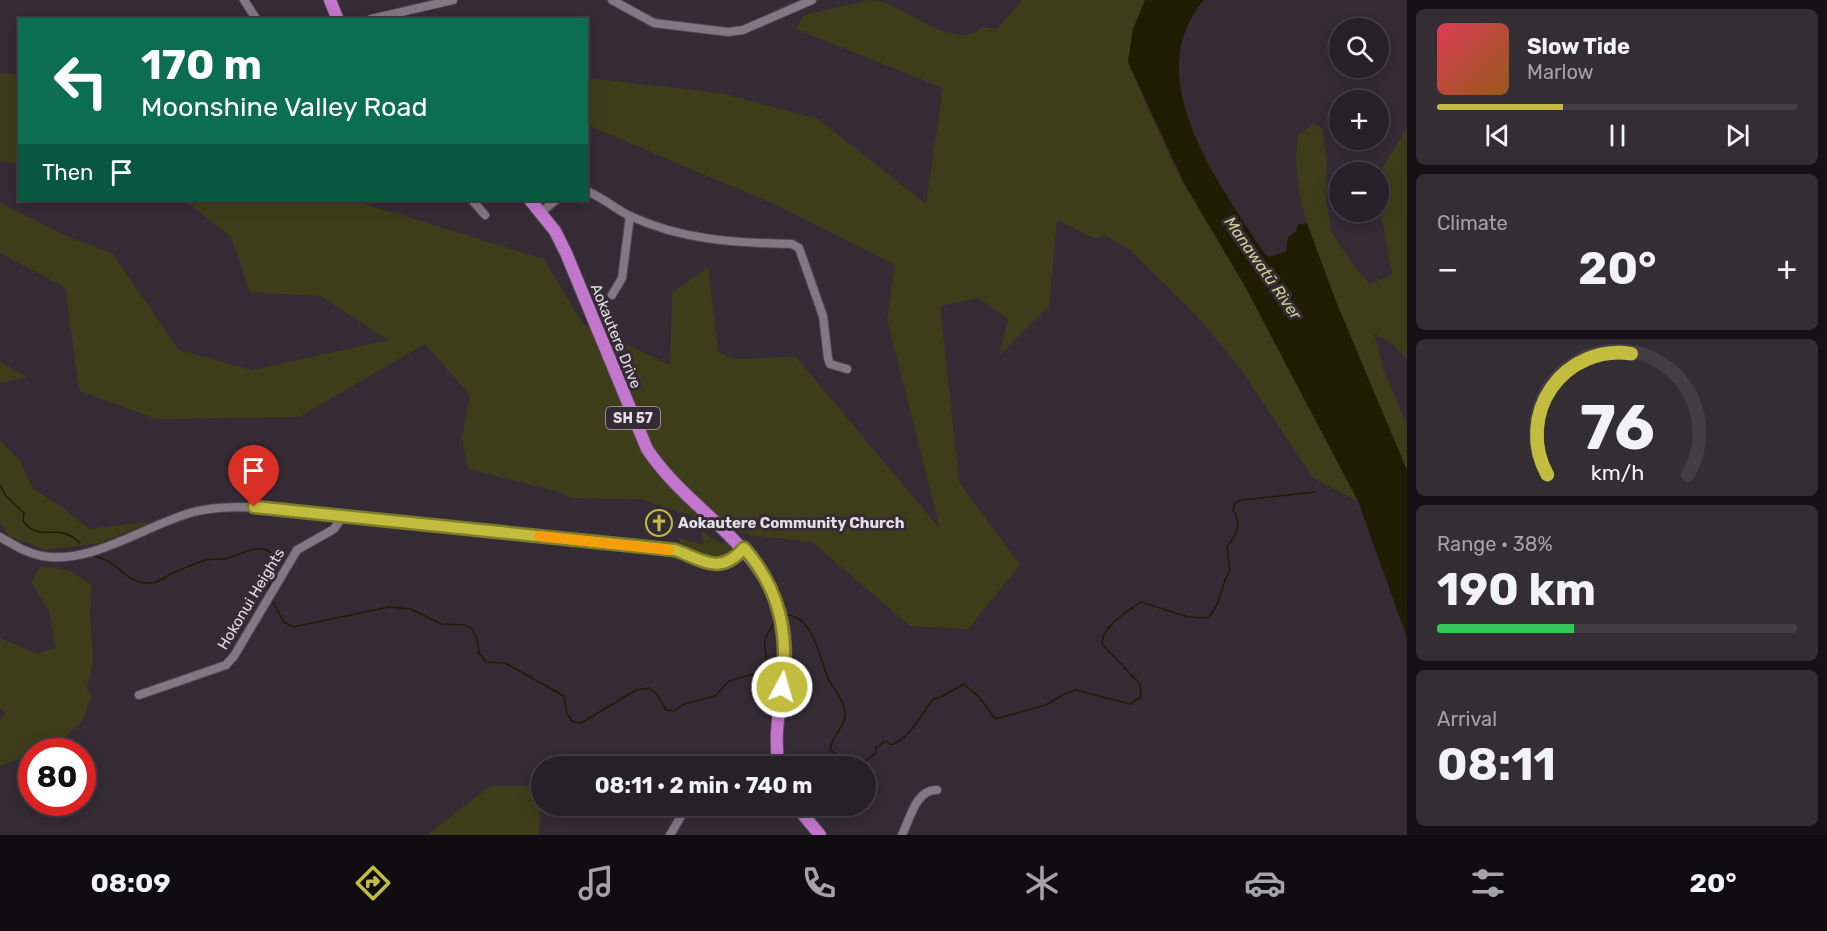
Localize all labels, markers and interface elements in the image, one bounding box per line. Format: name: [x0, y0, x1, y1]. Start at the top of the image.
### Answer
map controls: [1329, 18, 1389, 222]
button: search: [1329, 18, 1389, 78]
text: Slow Tide: [1527, 33, 1630, 60]
text: 170 m: [141, 40, 262, 90]
icon: left: [42, 42, 120, 120]
text: Marlow: [1527, 60, 1594, 84]
button: +: [1329, 90, 1389, 150]
text: Moonshine Valley Road: [141, 91, 427, 123]
icon: previous: [1481, 119, 1514, 152]
icon: pause: [1601, 119, 1634, 152]
icon: next: [1721, 119, 1754, 152]
icon: arrive: [105, 156, 138, 189]
text: Then: [42, 159, 93, 186]
button: −: [1329, 162, 1389, 222]
text: Climate: [1437, 211, 1508, 235]
water label: Manawatū River: [1220, 213, 1306, 324]
text: 20°: [1578, 242, 1657, 295]
text: −: [1437, 249, 1458, 288]
text: +: [1776, 249, 1797, 288]
street label: Aokautere Drive: [587, 281, 645, 391]
text: 76: [1580, 391, 1654, 465]
road number: SH 57: [606, 407, 660, 429]
pin: [228, 445, 279, 507]
icon: arrive: [237, 454, 270, 487]
text: km/h: [1590, 460, 1644, 485]
church icon: Aokautere Community Church: [644, 508, 674, 538]
place label: Aokautere Community Church: [678, 514, 904, 532]
text: Range · 38%: [1437, 532, 1553, 556]
street label: Hokonui Heights: [214, 545, 288, 653]
text: 190 km: [1437, 563, 1596, 616]
position arrow: [750, 655, 814, 719]
text: Arrival: [1437, 707, 1497, 731]
speed limit sign: 80: [18, 738, 96, 816]
text: 08:11: [1437, 738, 1556, 791]
text: 08:11 · 2 min · 740 m: [595, 772, 812, 799]
icon: directions: [352, 862, 394, 904]
icon: music: [575, 862, 617, 904]
icon: phone: [798, 862, 840, 904]
icon: climate: [1021, 862, 1063, 904]
icon: car: [1244, 862, 1286, 904]
icon: filters: [1467, 862, 1509, 904]
text: 08:09: [90, 867, 171, 899]
text: 20°: [1689, 867, 1736, 899]

